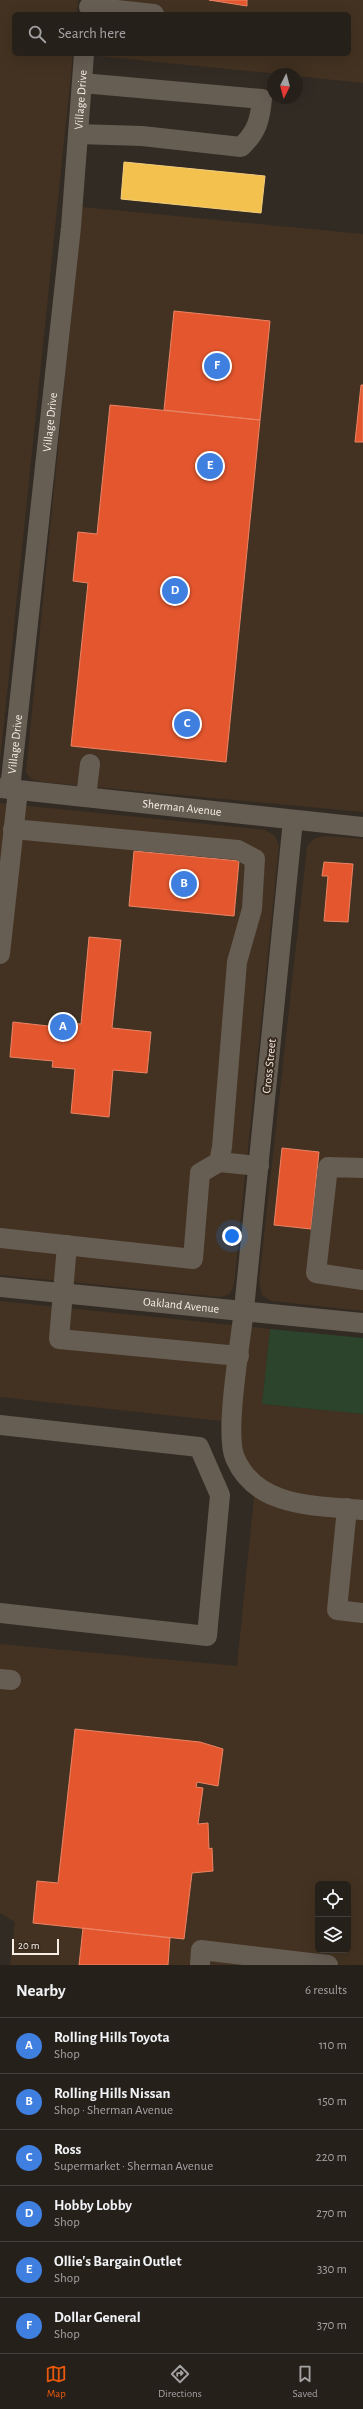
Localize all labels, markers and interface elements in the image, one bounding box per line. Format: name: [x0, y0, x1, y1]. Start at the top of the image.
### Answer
search box: [12, 12, 351, 56]
icon: search: [26, 23, 48, 45]
text: Search here: [58, 26, 126, 41]
north arrow: [267, 68, 303, 104]
street label: Village Drive: [72, 69, 89, 130]
pin: F: [204, 351, 230, 381]
street label: Village Drive: [41, 392, 59, 452]
pin: E: [197, 451, 223, 481]
pin: D: [162, 576, 188, 606]
pin: C: [174, 709, 200, 739]
street label: Village Drive: [6, 714, 24, 775]
street label: Sherman Avenue: [142, 797, 222, 818]
pin: B: [171, 869, 197, 899]
pin: A: [50, 1012, 76, 1042]
street label: Cross Street: [260, 1038, 278, 1094]
your location: [222, 1226, 242, 1246]
street label: Oakland Avenue: [142, 1295, 220, 1315]
map controls: [315, 1881, 351, 1953]
button: locate: [315, 1881, 351, 1917]
button: layers: [315, 1917, 351, 1953]
scale bar: [12, 1937, 59, 1956]
text: 20 m: [18, 1940, 39, 1951]
text: Nearby: [16, 1982, 66, 1999]
text: 6 results: [305, 1984, 347, 1997]
text: Rolling Hills Toyota: [54, 2030, 170, 2045]
text: A: [25, 2039, 33, 2052]
text: 110 m: [319, 2039, 347, 2052]
text: Shop: [54, 2048, 80, 2061]
text: Rolling Hills Nissan: [54, 2086, 170, 2101]
text: B: [25, 2095, 33, 2108]
text: 150 m: [318, 2095, 347, 2108]
text: Shop · Sherman Avenue: [54, 2104, 173, 2117]
text: Ross: [54, 2142, 81, 2157]
text: C: [26, 2151, 32, 2164]
text: 220 m: [316, 2151, 347, 2164]
text: Supermarket · Sherman Avenue: [54, 2160, 213, 2173]
text: Hobby Lobby: [54, 2198, 132, 2213]
text: D: [25, 2207, 33, 2220]
text: 270 m: [316, 2207, 347, 2220]
text: Shop: [54, 2216, 80, 2229]
text: Ollie's Bargain Outlet: [54, 2254, 182, 2269]
text: E: [26, 2263, 32, 2276]
text: 330 m: [317, 2263, 347, 2276]
text: Shop: [54, 2272, 80, 2285]
text: Dollar General: [54, 2310, 141, 2325]
text: F: [26, 2319, 32, 2332]
text: 370 m: [317, 2319, 347, 2332]
text: Shop: [54, 2328, 80, 2341]
tab: Map: [45, 2363, 67, 2400]
tab: Directions: [158, 2363, 202, 2400]
tab: Saved: [292, 2363, 318, 2400]

